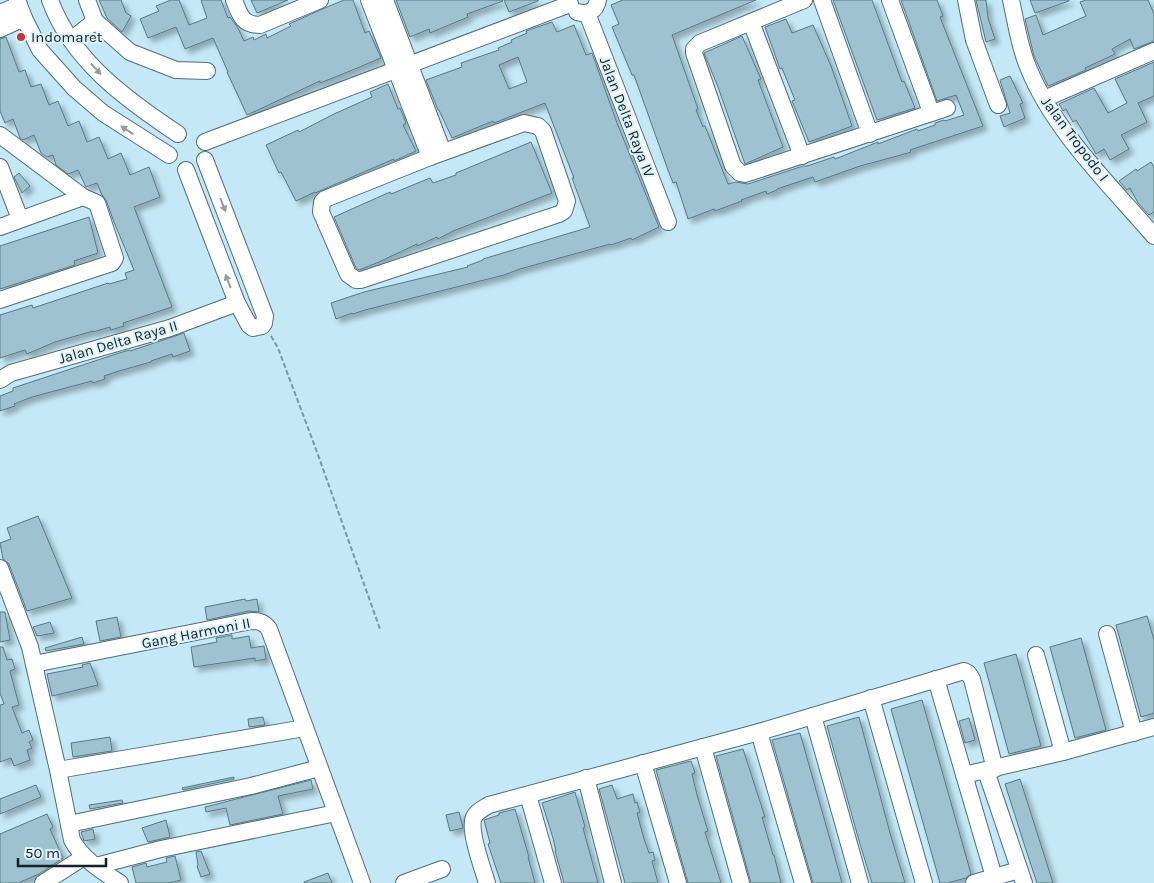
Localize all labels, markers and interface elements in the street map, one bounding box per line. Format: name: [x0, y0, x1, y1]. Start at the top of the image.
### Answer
place label: Indomaret: [31, 28, 103, 46]
marker: Indomaret: [15, 31, 27, 43]
street label: Jalan Delta Raya IV: [596, 54, 658, 180]
one-way arrow: [90, 63, 102, 75]
street label: Jalan Tropodo I: [1037, 93, 1113, 185]
one-way arrow: [121, 125, 134, 134]
one-way arrow: [219, 198, 227, 213]
one-way arrow: [224, 273, 232, 288]
street label: Jalan Delta Raya II: [56, 316, 180, 368]
street label: Gang Harmoni II: [140, 614, 252, 652]
scale bar: [18, 836, 105, 868]
text: 50 m: [25, 844, 60, 862]

